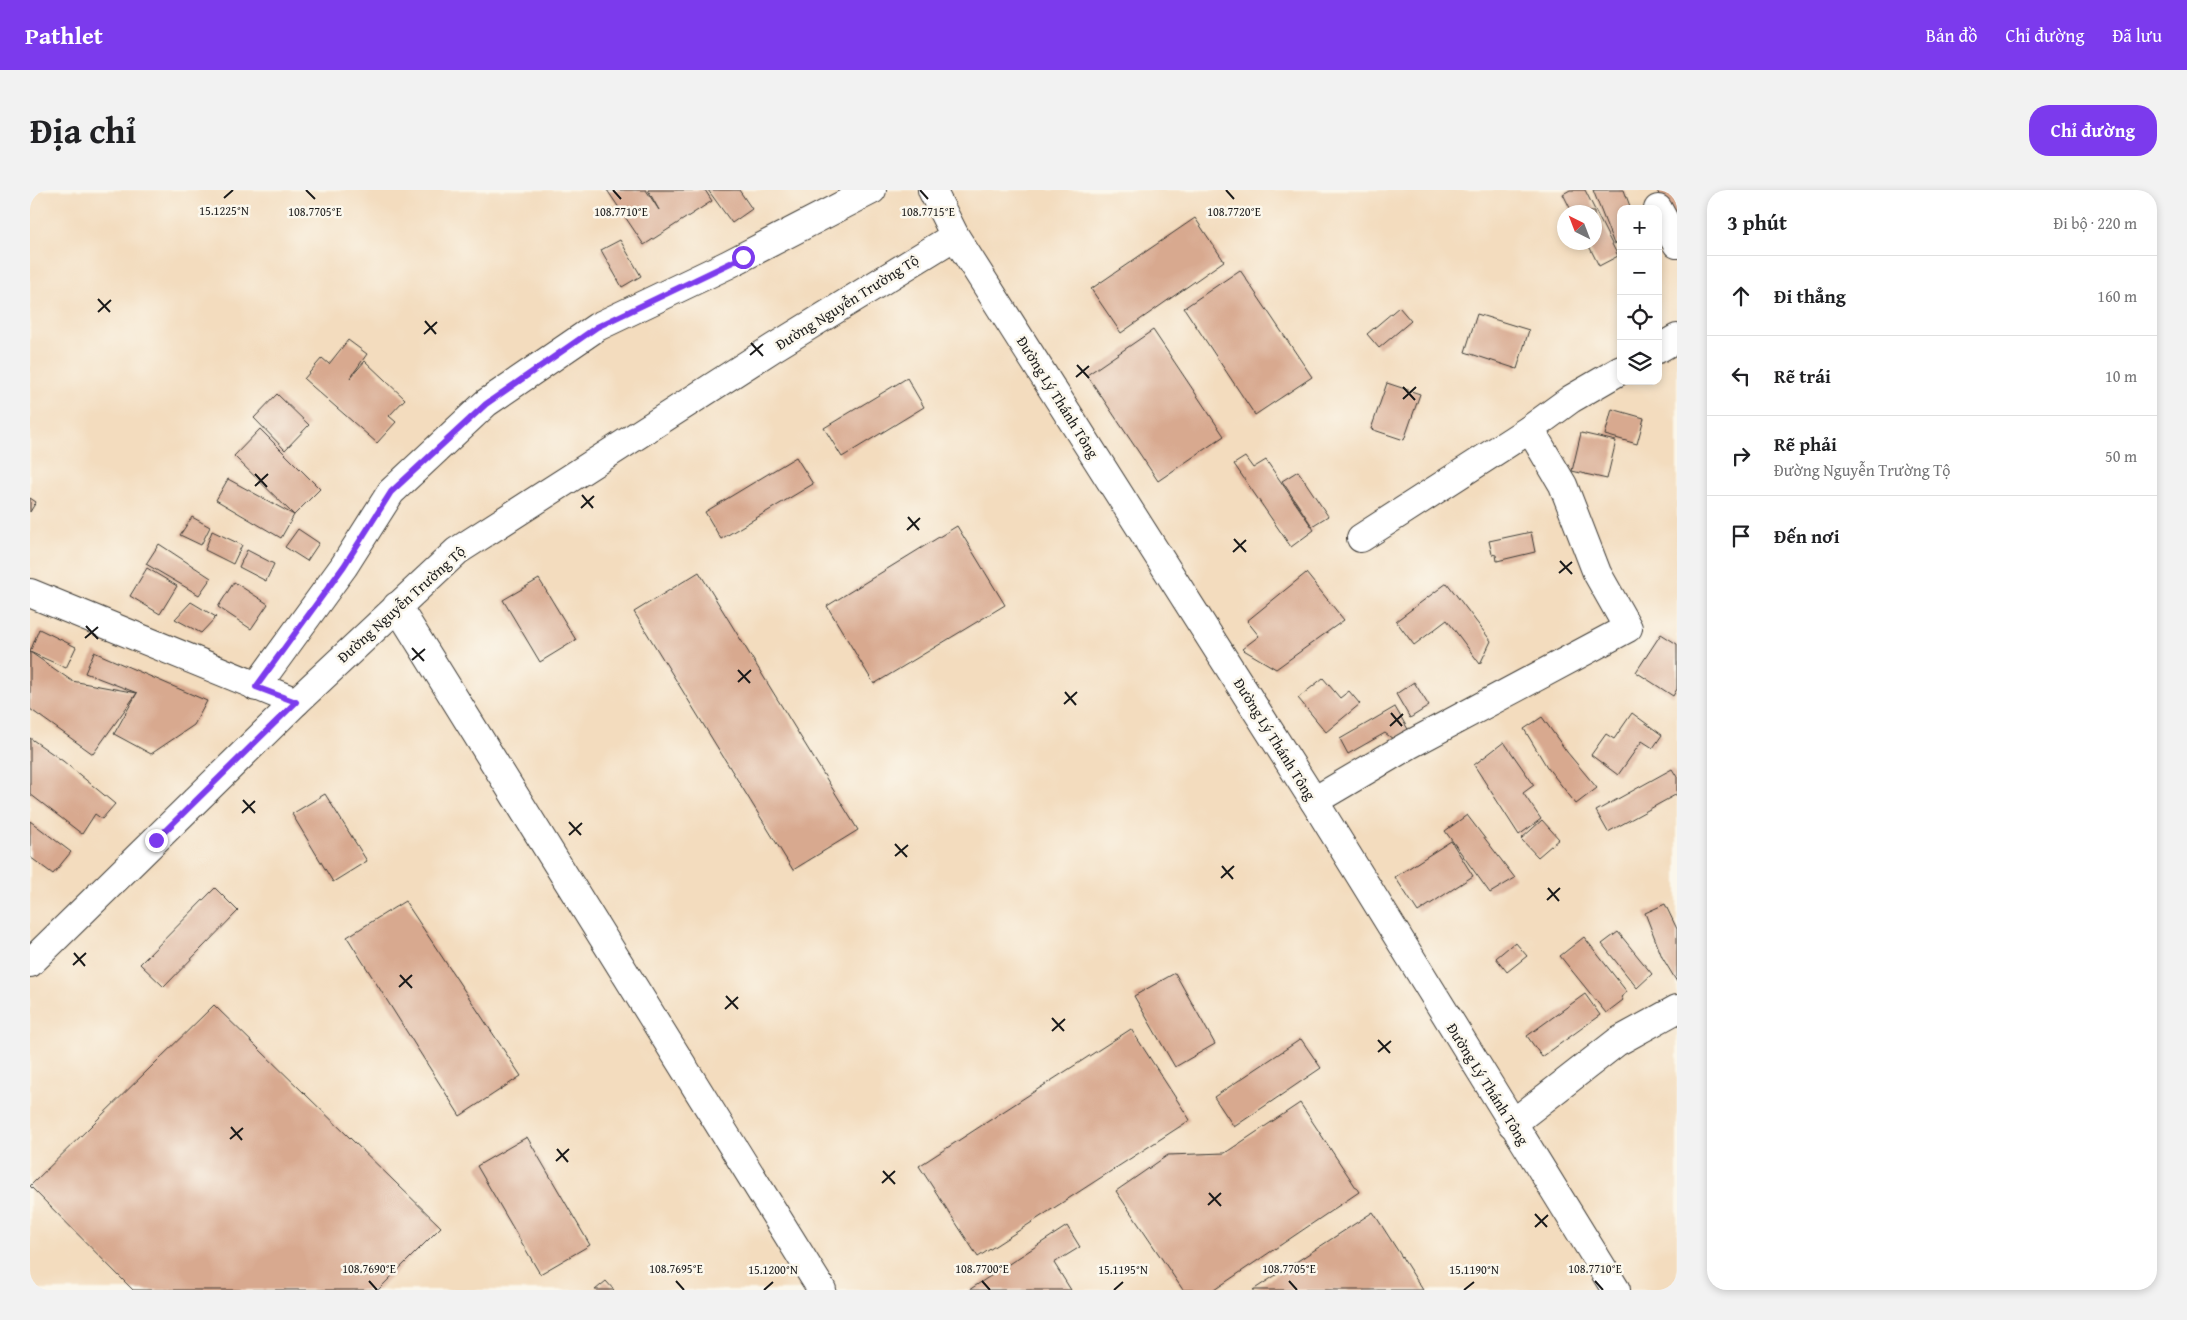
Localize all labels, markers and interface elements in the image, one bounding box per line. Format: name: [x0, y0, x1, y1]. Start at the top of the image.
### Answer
text: Pathlet: [25, 18, 103, 53]
text: Bản đồ: [1926, 22, 1977, 49]
text: Chỉ đường: [2005, 22, 2084, 49]
text: Đã lưu: [2112, 22, 2162, 49]
text: Địa chỉ: [30, 105, 136, 156]
button: Chỉ đường: [2029, 105, 2157, 156]
text: 15.1225°N: [199, 202, 249, 219]
text: 108.7705°E: [288, 203, 342, 220]
text: 108.7710°E: [594, 203, 648, 220]
text: 108.7715°E: [901, 203, 955, 220]
text: 108.7720°E: [1207, 203, 1261, 220]
north arrow: [1557, 205, 1602, 250]
map controls: [1617, 205, 1662, 385]
button: +: [1617, 205, 1662, 250]
text: 3 phút: [1727, 207, 1787, 238]
text: Đi bộ · 220 m: [2053, 211, 2137, 235]
route start: [732, 246, 755, 269]
street label: Đường Nguyễn Trường Tộ: [771, 249, 923, 355]
button: −: [1617, 250, 1662, 295]
icon: ahead: [1727, 282, 1755, 310]
text: Đi thẳng: [1774, 282, 1846, 310]
text: 160 m: [2097, 284, 2137, 308]
button: locate: [1617, 295, 1662, 340]
street label: Đường Lý Thánh Tông: [1012, 332, 1104, 462]
button: layers: [1617, 340, 1662, 385]
icon: left: [1727, 362, 1755, 390]
text: Rẽ trái: [1774, 362, 1831, 390]
text: 10 m: [2105, 364, 2137, 388]
text: Rẽ phải: [1774, 430, 1837, 458]
icon: right: [1727, 442, 1755, 470]
text: 50 m: [2105, 444, 2137, 468]
text: Đường Nguyễn Trường Tộ: [1774, 458, 1950, 482]
icon: arrive: [1727, 522, 1755, 550]
text: Đến nơi: [1774, 522, 1840, 550]
street label: Đường Nguyễn Trường Tộ: [333, 541, 470, 667]
street label: Đường Lý Thánh Tông: [1229, 674, 1321, 804]
route end: [145, 829, 168, 852]
street label: Đường Lý Thánh Tông: [1442, 1019, 1534, 1149]
text: 108.7690°E: [342, 1260, 396, 1277]
text: 108.7695°E: [649, 1260, 703, 1277]
text: 108.7700°E: [955, 1260, 1009, 1277]
text: 108.7705°E: [1262, 1260, 1316, 1277]
text: 108.7710°E: [1568, 1260, 1622, 1277]
text: 15.1200°N: [748, 1261, 798, 1278]
text: 15.1195°N: [1098, 1261, 1148, 1278]
text: 15.1190°N: [1449, 1261, 1499, 1278]

